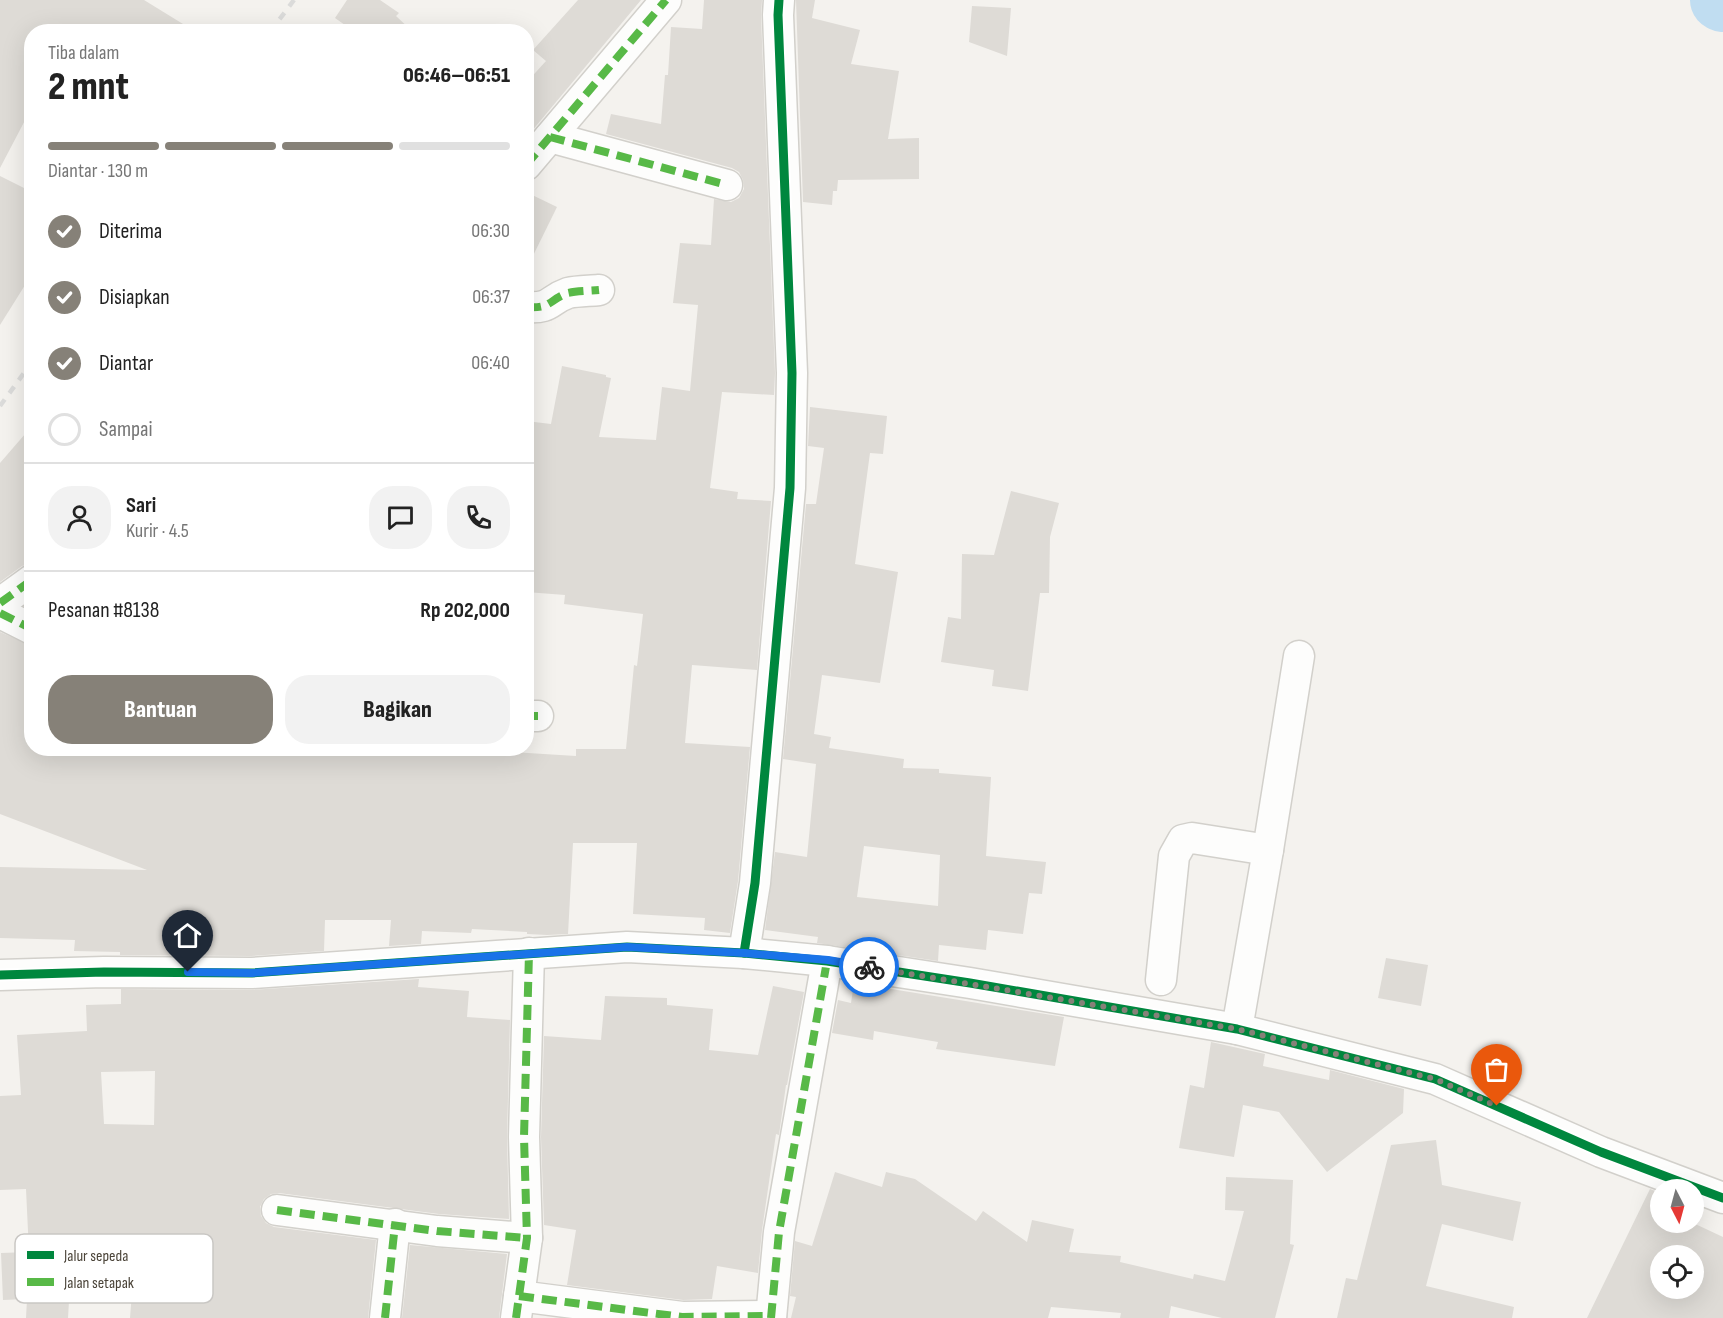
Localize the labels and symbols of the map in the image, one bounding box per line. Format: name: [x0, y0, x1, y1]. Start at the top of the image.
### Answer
pin: [162, 910, 213, 972]
courier: [839, 937, 899, 997]
pin: [1471, 1044, 1522, 1106]
north arrow: [1650, 1179, 1704, 1233]
legend: [15, 1234, 213, 1303]
text: Jalur sepeda: [63, 1247, 128, 1266]
text: Jalan setapak: [63, 1274, 134, 1293]

